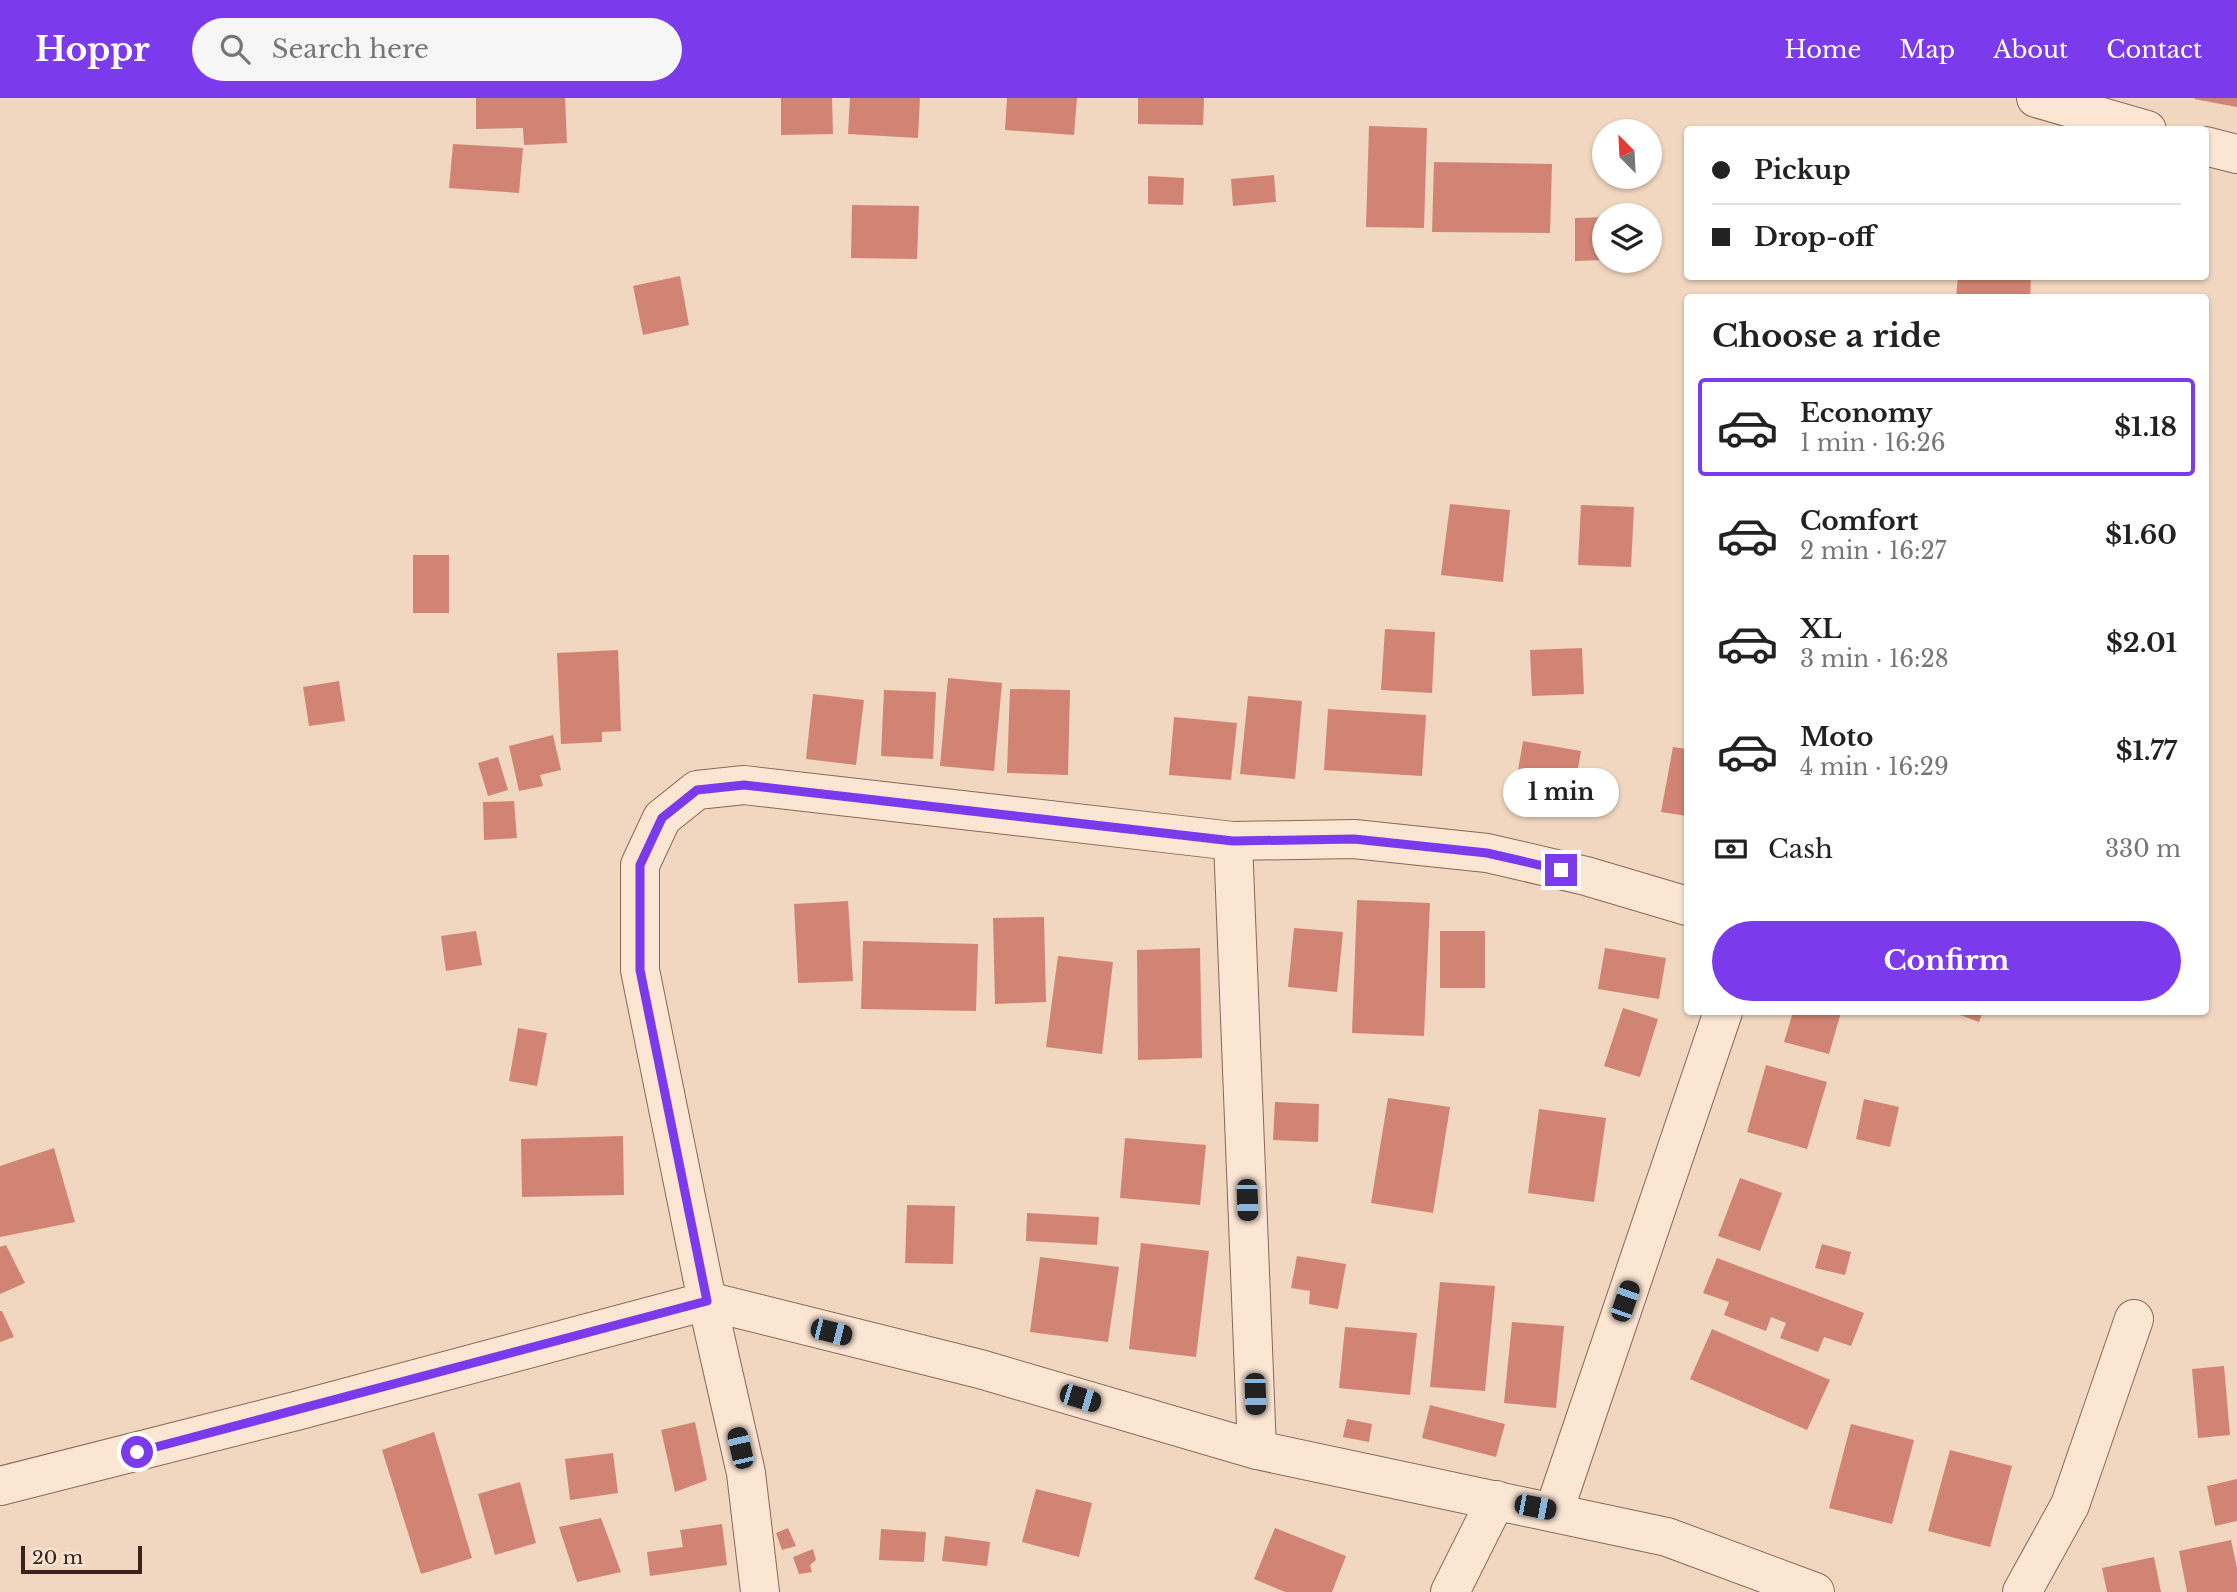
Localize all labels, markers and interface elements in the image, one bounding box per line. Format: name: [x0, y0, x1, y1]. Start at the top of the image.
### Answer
search box: [192, 18, 682, 81]
text: Hoppr: [35, 29, 150, 70]
icon: search: [216, 30, 254, 68]
text: Search here: [272, 33, 429, 65]
text: Home: [1785, 35, 1861, 64]
text: Map: [1899, 35, 1955, 64]
text: About: [1993, 35, 2068, 64]
text: Contact: [2106, 35, 2202, 64]
north arrow: [1592, 119, 1662, 189]
map controls: [1592, 119, 1662, 273]
text: Pickup: [1754, 154, 1851, 186]
button: layers: [1592, 203, 1662, 273]
text: Drop-off: [1754, 221, 1875, 253]
text: Choose a ride: [1712, 316, 1941, 356]
icon: car: [1716, 396, 1779, 459]
text: Economy: [1800, 397, 1933, 429]
text: $1.18: [2114, 411, 2177, 443]
text: 1 min · 16:26: [1800, 429, 1946, 457]
icon: car: [1716, 504, 1779, 567]
text: Comfort: [1800, 505, 1918, 537]
text: $1.60: [2105, 519, 2177, 551]
text: 2 min · 16:27: [1800, 537, 1946, 565]
icon: car: [1716, 612, 1779, 675]
text: XL: [1800, 613, 1842, 645]
text: $2.01: [2106, 627, 2177, 659]
text: 3 min · 16:28: [1800, 645, 1949, 673]
icon: car: [1716, 720, 1779, 783]
text: Moto: [1800, 721, 1873, 753]
text: $1.77: [2116, 735, 2177, 767]
text: 4 min · 16:29: [1800, 753, 1949, 781]
callout: 1 min: [1503, 768, 1619, 818]
text: 1 min: [1528, 778, 1594, 806]
icon: cash: [1712, 830, 1750, 868]
text: Cash: [1768, 833, 1833, 865]
text: 330 m: [2105, 835, 2181, 863]
route end: [1545, 854, 1577, 886]
button: Confirm: [1712, 921, 2181, 1001]
car: [1236, 1179, 1259, 1221]
car: [1609, 1278, 1642, 1324]
car: [809, 1317, 854, 1347]
car: [1244, 1373, 1267, 1415]
car: [1057, 1382, 1104, 1414]
car: [726, 1425, 755, 1471]
route start: [121, 1436, 153, 1468]
car: [1513, 1493, 1558, 1521]
scale bar: [21, 1543, 142, 1575]
text: 20 m: [32, 1546, 83, 1569]

